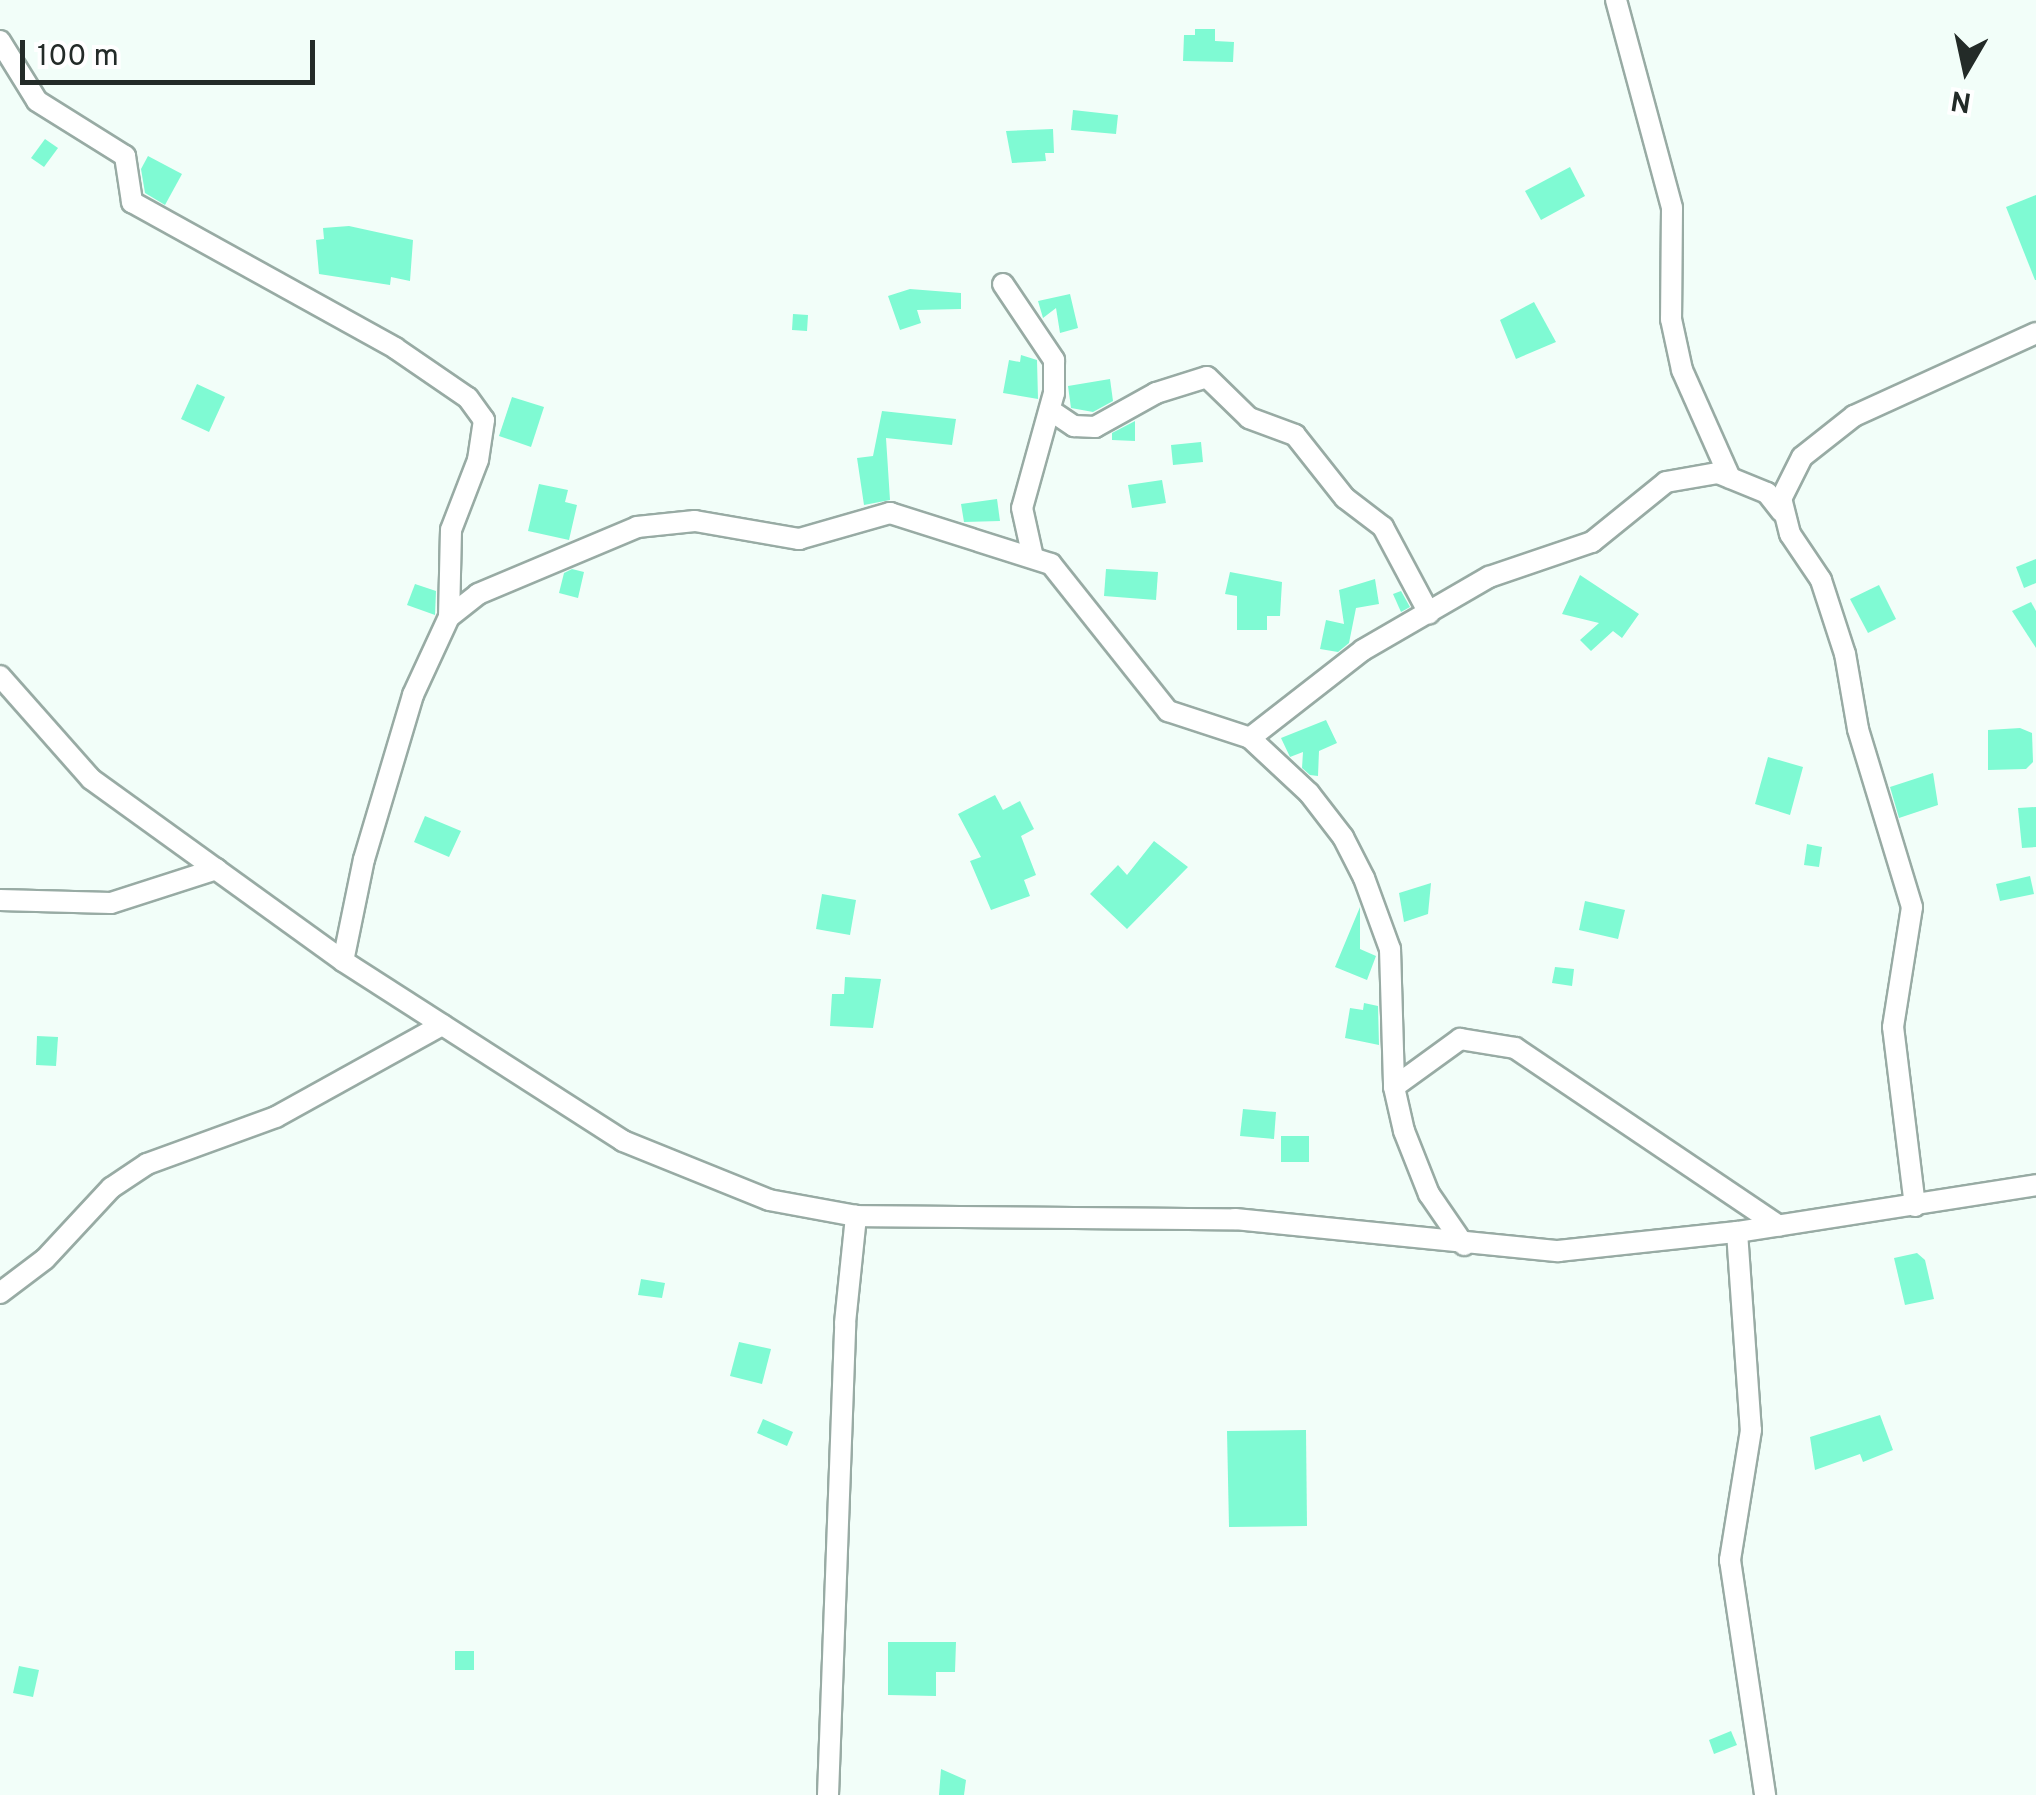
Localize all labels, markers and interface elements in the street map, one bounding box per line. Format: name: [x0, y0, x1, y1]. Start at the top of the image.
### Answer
scale bar: [25, 20, 320, 82]
north arrow: [1916, 20, 2016, 120]
text: 100 m: [37, 39, 119, 76]
text: N: [1949, 80, 1974, 119]

